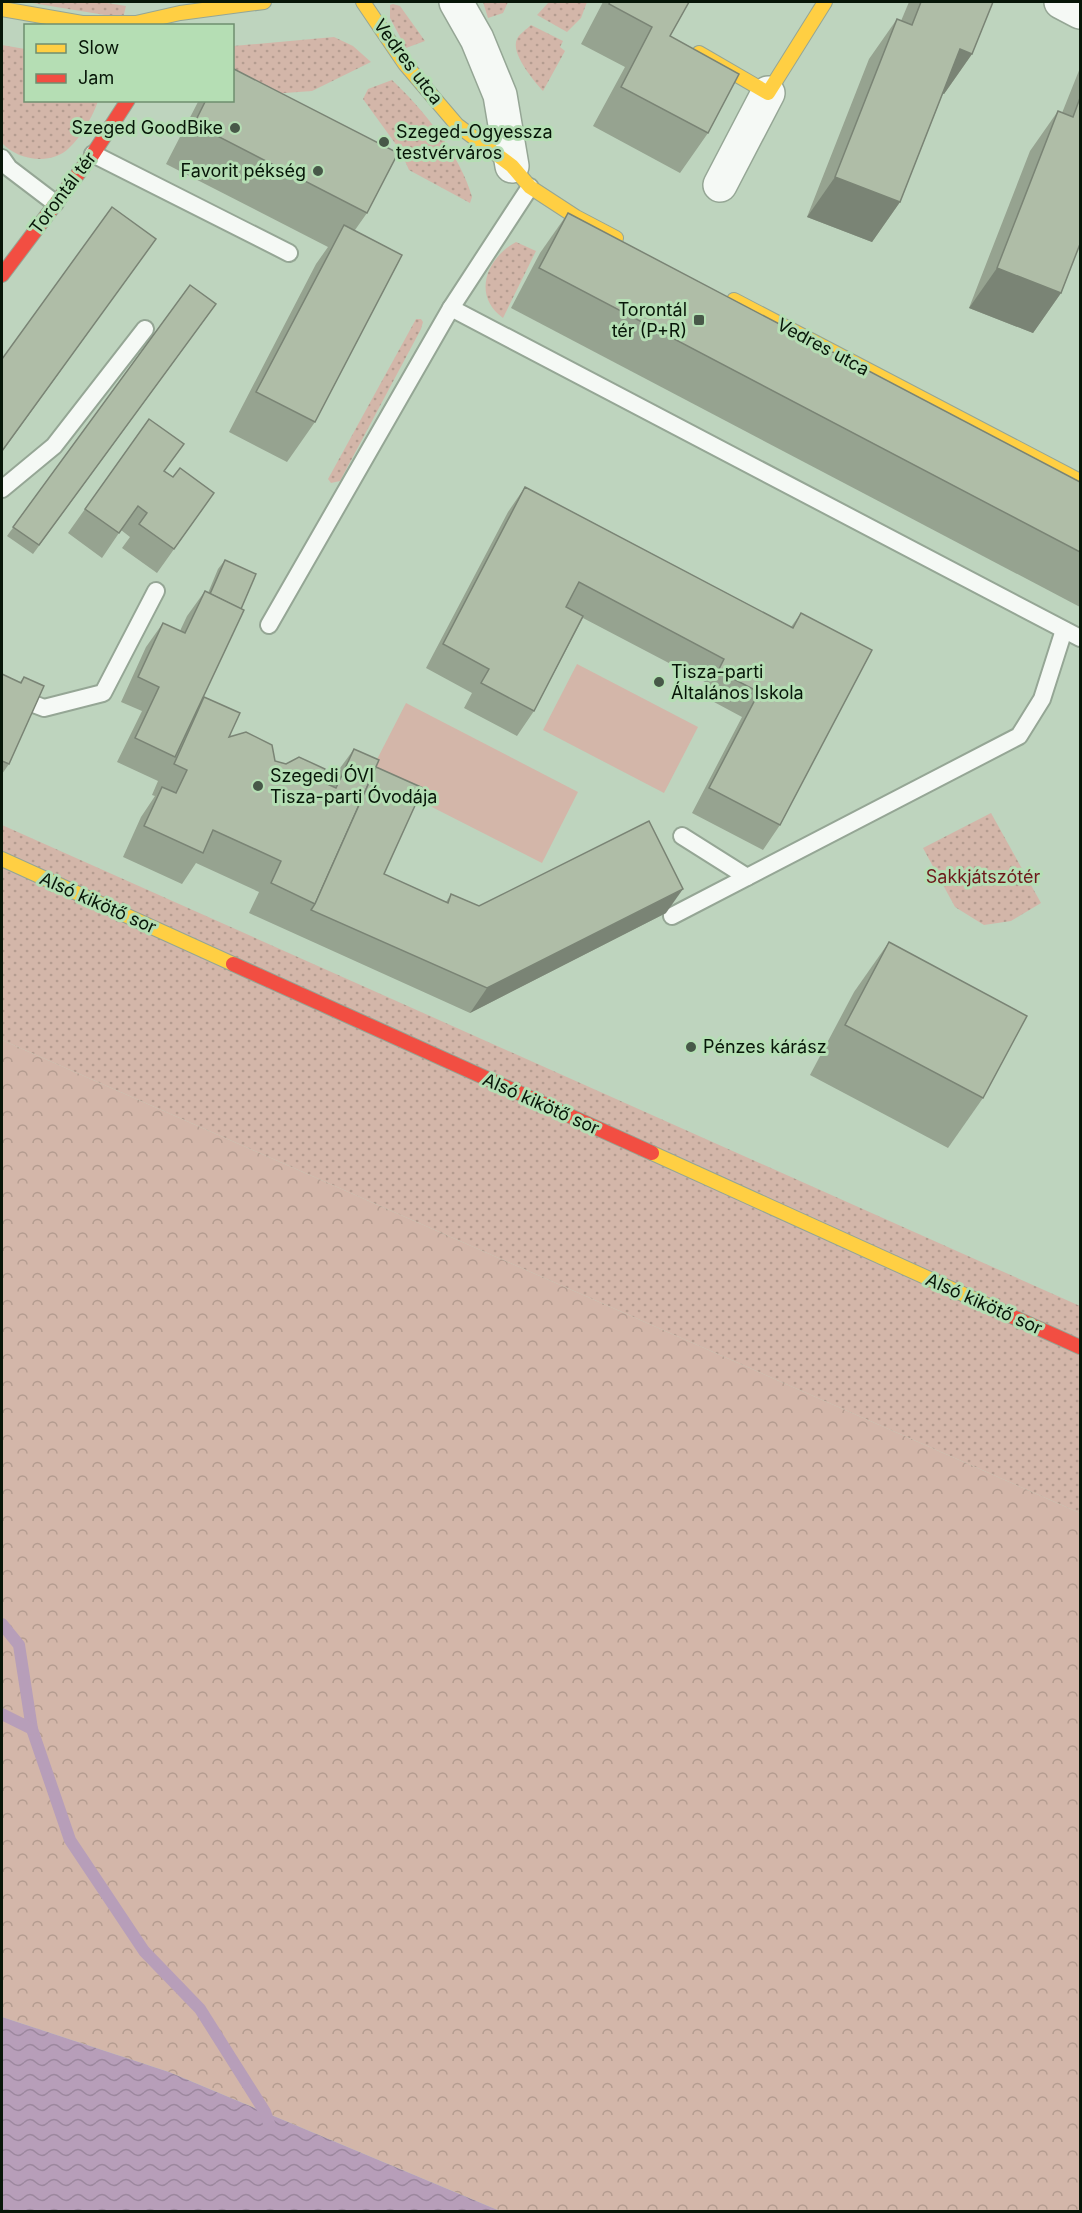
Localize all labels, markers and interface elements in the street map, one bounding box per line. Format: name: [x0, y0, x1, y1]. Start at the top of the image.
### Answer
street label: Vedres utca: [369, 15, 447, 109]
legend: [24, 24, 234, 102]
text: Slow: [78, 37, 119, 58]
text: Jam: [78, 67, 114, 88]
place label: Szeged GoodBike: [72, 117, 223, 138]
marker: Szeged GoodBike: [228, 121, 242, 135]
place label: Szeged-Ogyessza testvérváros: [396, 121, 553, 163]
marker: Szeged-Ogyessza testvérváros: [377, 135, 391, 149]
street label: Torontál tér: [25, 147, 100, 238]
place label: Favorit pékség: [181, 160, 306, 181]
marker: Favorit pékség: [311, 164, 325, 178]
place label: Torontál tér (P+R): [612, 299, 687, 341]
marker: Torontál tér (P+R): [692, 313, 706, 327]
street label: Vedres utca: [774, 313, 873, 380]
place label: Tisza-parti Általános Iskola: [671, 661, 804, 703]
marker: Tisza-parti Általános Iskola: [652, 675, 666, 689]
place label: Szegedi ÓVI Tisza-parti Óvodája: [270, 764, 437, 807]
marker: Szegedi ÓVI Tisza-parti Óvodája: [251, 779, 265, 793]
park label: Sakkjátszótér: [926, 866, 1040, 887]
street label: Alsó kikötő sor: [37, 867, 160, 938]
place label: Pénzes kárász: [703, 1036, 827, 1057]
marker: Pénzes kárász: [684, 1040, 698, 1054]
street label: Alsó kikötő sor: [480, 1068, 603, 1139]
street label: Alsó kikötő sor: [923, 1268, 1046, 1339]

